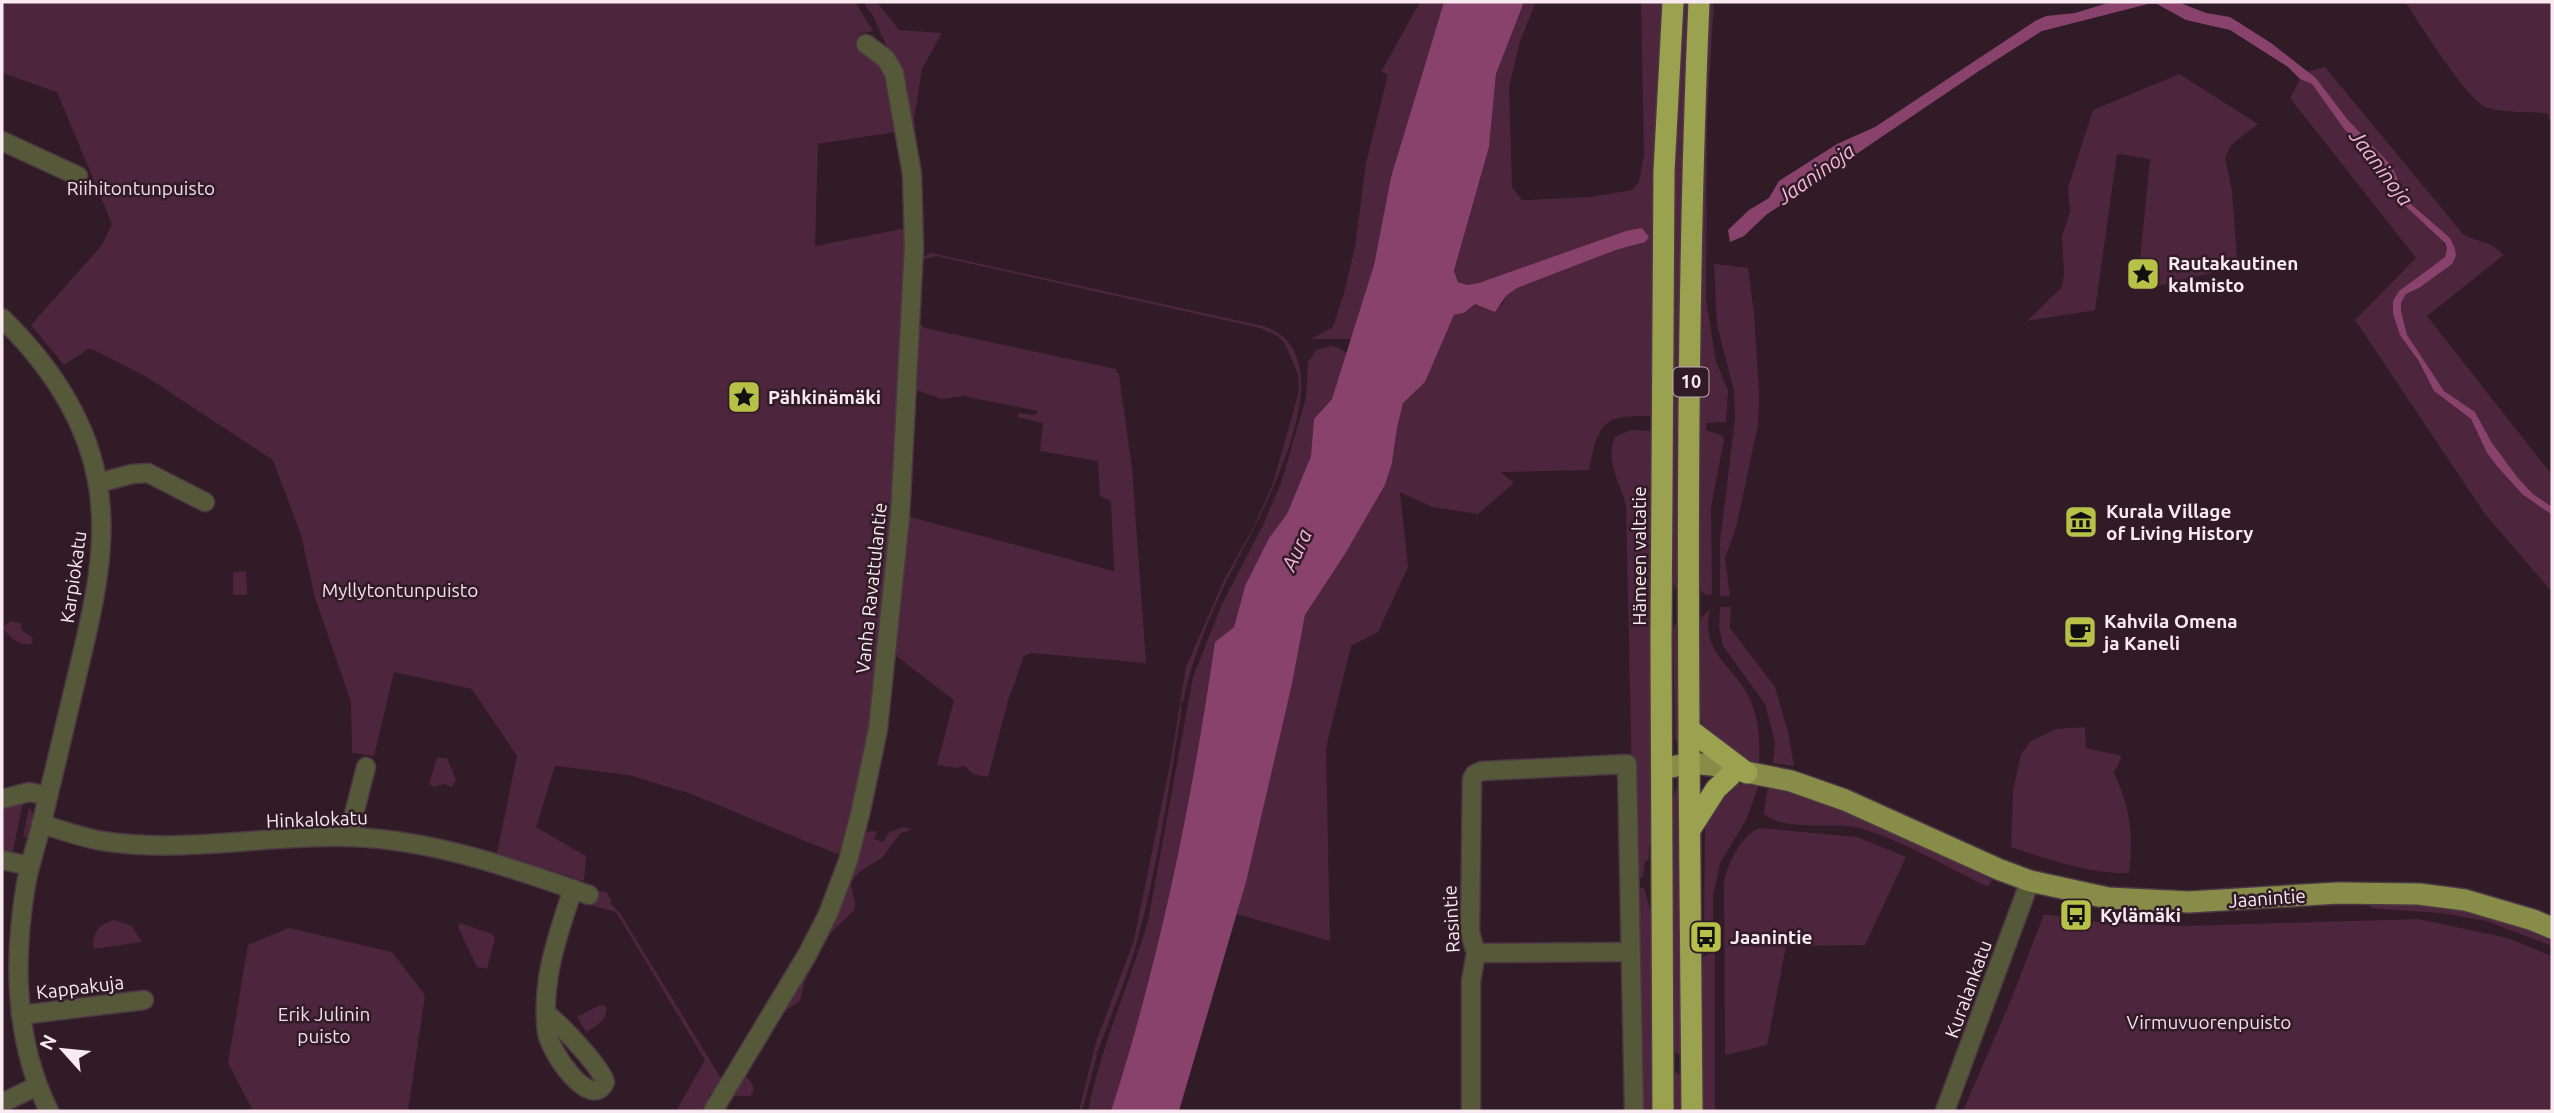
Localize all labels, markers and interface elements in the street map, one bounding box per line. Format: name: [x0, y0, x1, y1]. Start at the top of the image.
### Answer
water label: Jaaninoja: [2345, 124, 2418, 210]
water label: Jaaninoja: [1771, 138, 1859, 209]
park label: Riihitontunpuisto: [67, 177, 215, 199]
place label: Rautakautinen kalmisto: [2168, 252, 2298, 296]
place icon: Rautakautinen kalmisto: [2124, 255, 2162, 293]
road number: 10: [1674, 368, 1708, 396]
place icon: Pähkinämäki: [725, 378, 763, 416]
place label: Pähkinämäki: [768, 386, 881, 408]
street label: Hämeen valtatie: [1628, 486, 1650, 626]
place label: Kurala Village of Living History: [2106, 500, 2253, 544]
street label: Vanha Ravattulantie: [851, 501, 891, 675]
museum icon: Kurala Village of Living History: [2062, 503, 2100, 541]
water label: Aura: [1276, 525, 1316, 575]
street label: Karpiokatu: [56, 529, 90, 625]
park label: Myllytontunpuisto: [322, 579, 478, 601]
place label: Kahvila Omena ja Kaneli: [2102, 610, 2238, 654]
cafe icon: Kahvila Omena ja Kaneli: [2061, 613, 2099, 651]
street label: Hinkalokatu: [266, 806, 368, 832]
street label: Jaanintie: [2227, 884, 2307, 912]
street label: Rasintie: [1438, 885, 1464, 953]
bus stop icon: Kylämäki: [2057, 896, 2095, 934]
place label: Kylämäki: [2100, 904, 2181, 926]
bus stop icon: Jaanintie: [1687, 918, 1725, 956]
place label: Jaanintie: [1730, 926, 1812, 948]
street label: Kuralankatu: [1940, 937, 1996, 1041]
street label: Kappakuja: [35, 971, 125, 1003]
park label: Erik Julinin puisto: [278, 1003, 370, 1047]
park label: Virmuvuorenpuisto: [2127, 1011, 2291, 1033]
north arrow: [28, 1015, 98, 1085]
text: N: [35, 1031, 61, 1054]

